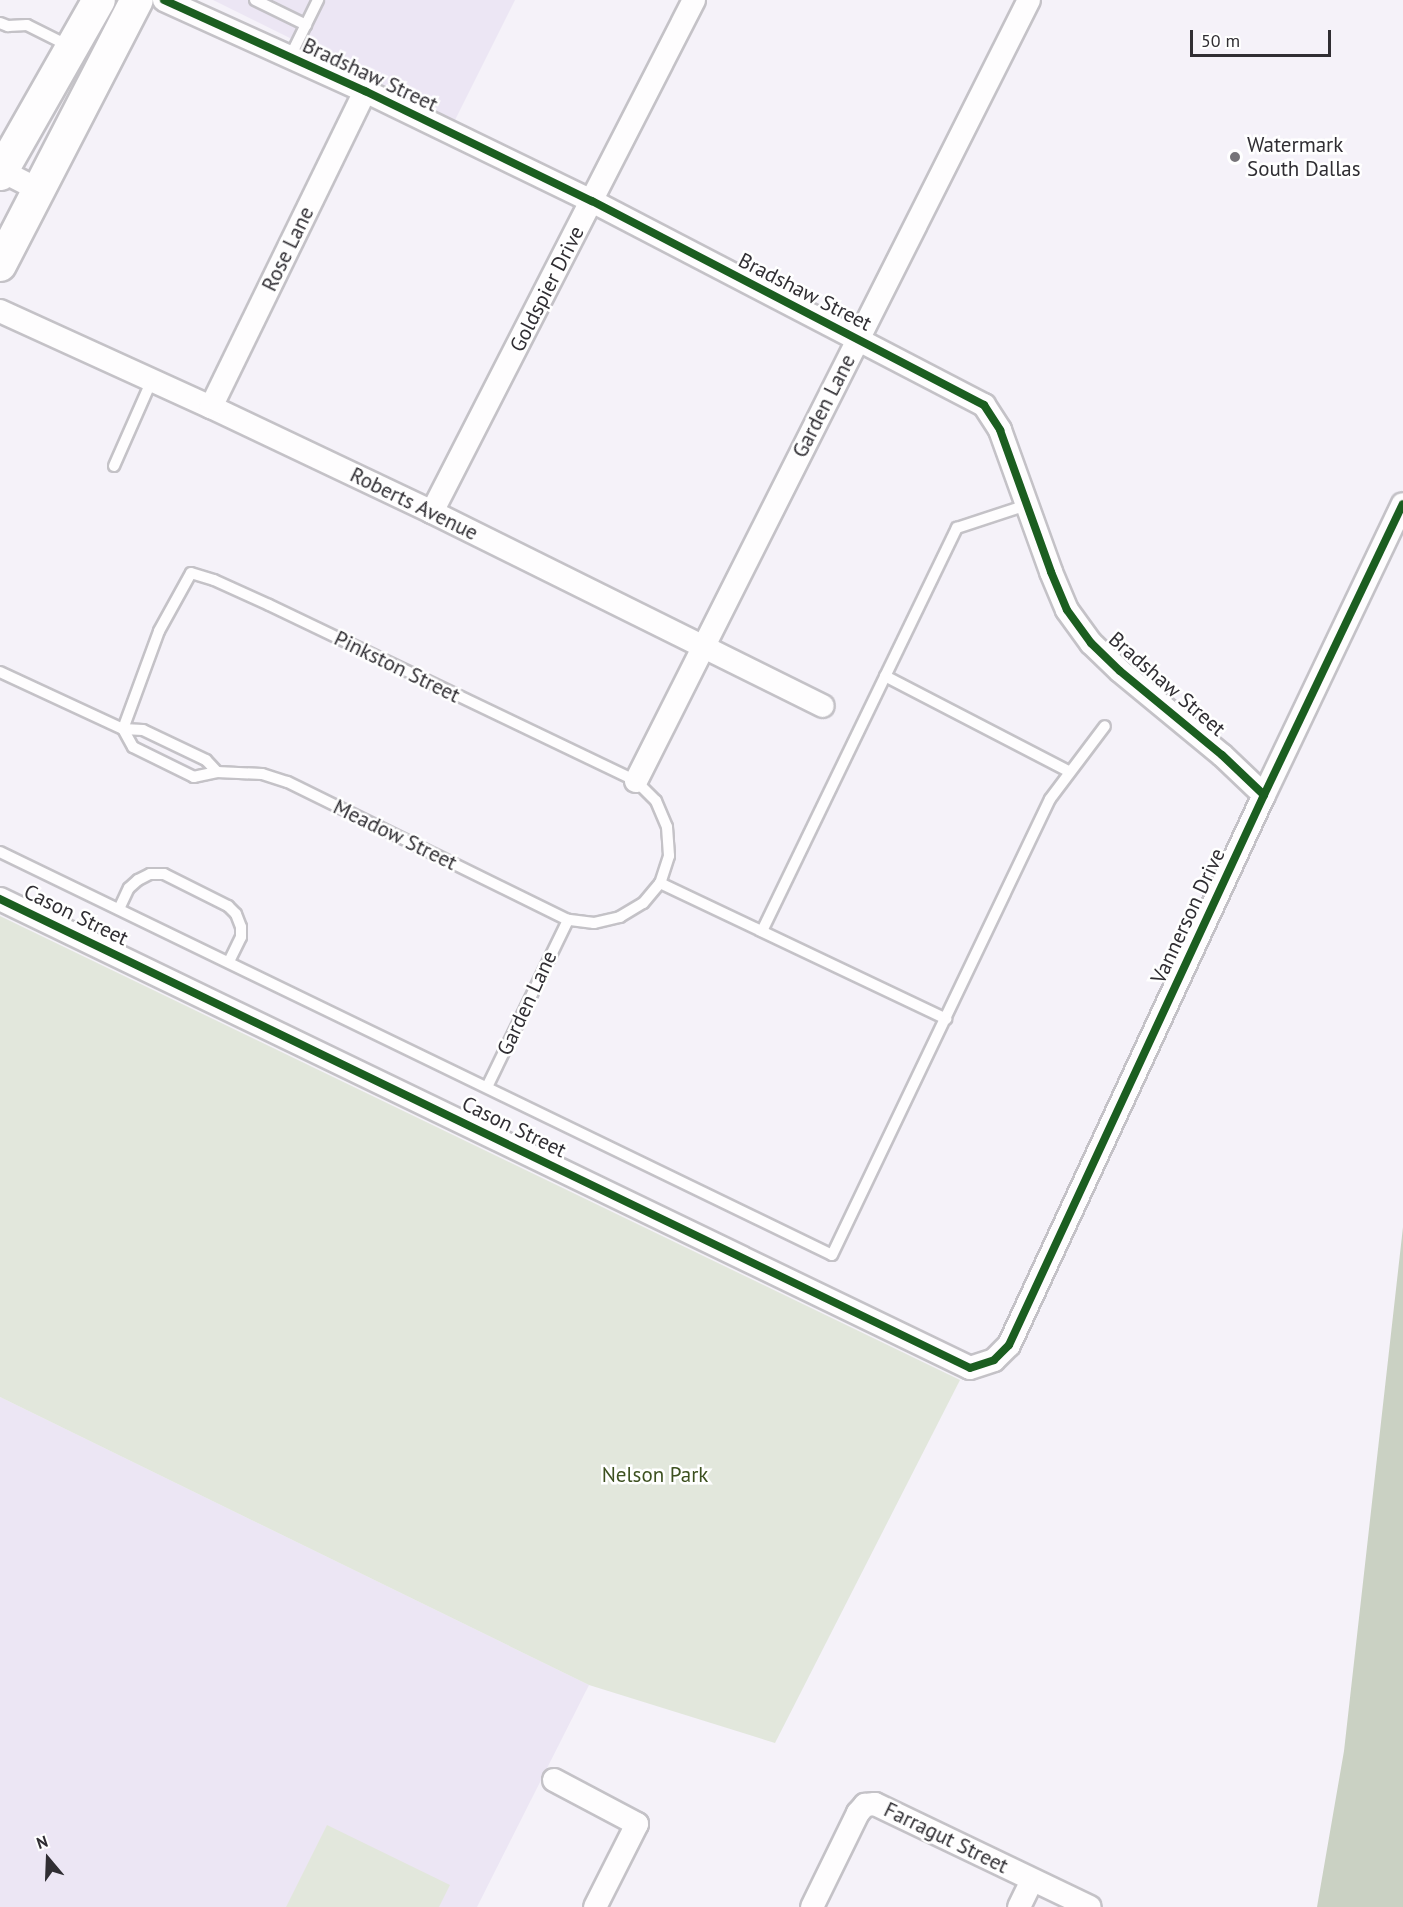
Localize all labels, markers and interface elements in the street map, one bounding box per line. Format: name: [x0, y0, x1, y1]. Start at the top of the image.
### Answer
scale bar: [1193, 18, 1334, 56]
text: 50 m: [1201, 29, 1240, 52]
street label: Bradshaw Street: [298, 33, 442, 117]
place label: Watermark South Dallas: [1247, 132, 1361, 182]
marker: Watermark South Dallas: [1228, 150, 1242, 164]
street label: Rose Lane: [257, 203, 319, 295]
street label: Goldspier Drive: [504, 222, 590, 356]
street label: Bradshaw Street: [734, 248, 876, 336]
street label: Garden Lane: [787, 350, 861, 462]
street label: Roberts Avenue: [346, 462, 482, 546]
street label: Pinkston Street: [330, 626, 464, 708]
street label: Bradshaw Street: [1103, 626, 1231, 742]
street label: Meadow Street: [329, 794, 461, 876]
street label: Vannerson Drive: [1146, 844, 1230, 988]
street label: Cason Street: [20, 879, 132, 951]
street label: Garden Lane: [492, 947, 562, 1059]
street label: Cason Street: [458, 1091, 570, 1163]
park label: Nelson Park: [602, 1462, 708, 1488]
street label: Farragut Street: [880, 1797, 1012, 1879]
north arrow: [18, 1829, 78, 1889]
text: N: [34, 1831, 50, 1853]

